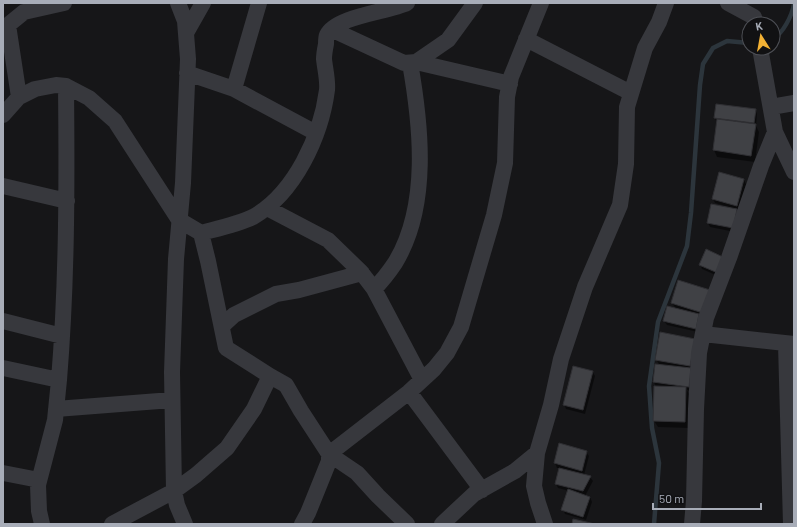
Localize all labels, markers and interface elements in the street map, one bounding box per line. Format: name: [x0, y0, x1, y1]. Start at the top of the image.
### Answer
north arrow: [741, 16, 781, 56]
text: K: [754, 19, 764, 33]
scale bar: [653, 485, 761, 511]
text: 50 m: [659, 491, 684, 505]

